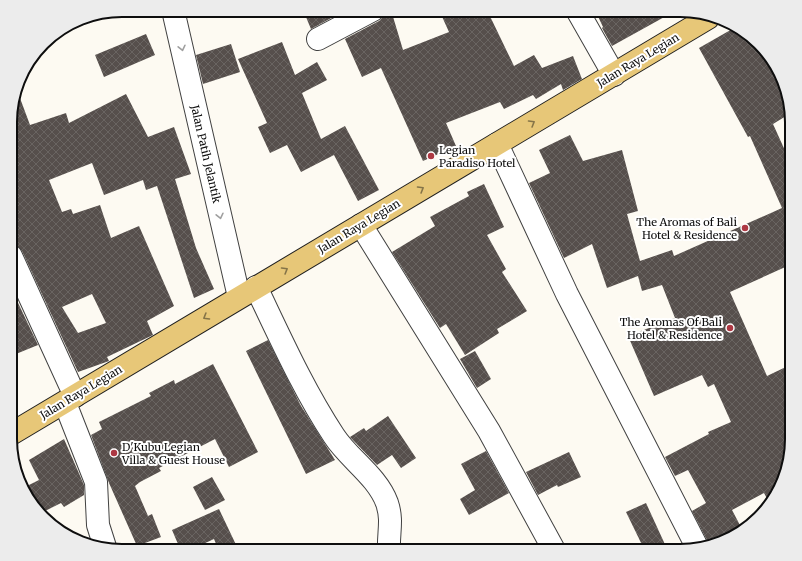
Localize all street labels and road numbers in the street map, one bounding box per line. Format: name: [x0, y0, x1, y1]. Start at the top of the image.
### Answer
street label: Jalan Raya Legian: [594, 30, 682, 91]
street label: Jalan Patih Jelantik: [188, 103, 224, 204]
street label: Jalan Raya Legian: [315, 196, 403, 257]
street label: Jalan Raya Legian: [37, 362, 125, 423]

